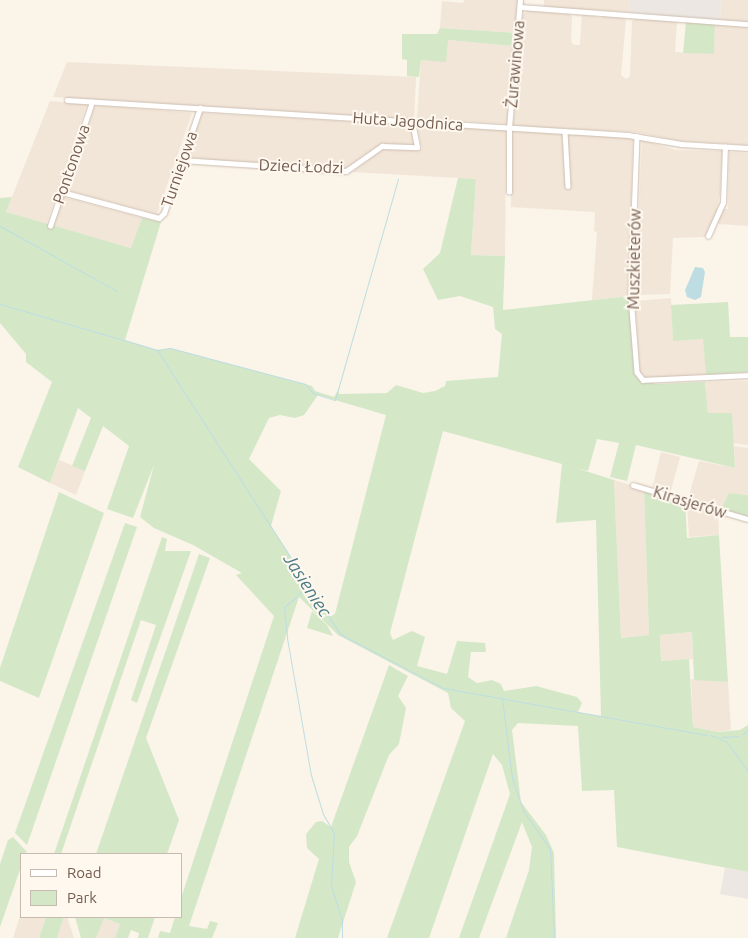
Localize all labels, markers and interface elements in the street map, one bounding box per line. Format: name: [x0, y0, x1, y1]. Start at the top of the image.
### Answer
street label: Żurawinowa: [502, 19, 528, 109]
street label: Huta Jagodnica: [352, 108, 464, 134]
street label: Pontonowa: [48, 122, 94, 206]
street label: Turniejowa: [157, 128, 201, 210]
street label: Dzieci Łodzi: [258, 155, 344, 177]
street label: Muszkieterów: [624, 208, 644, 310]
street label: Kirasjerów: [651, 482, 729, 522]
water label: Jasieniec: [280, 549, 336, 621]
legend: [20, 853, 182, 918]
text: Road: [67, 864, 102, 881]
text: Park: [67, 889, 97, 906]

